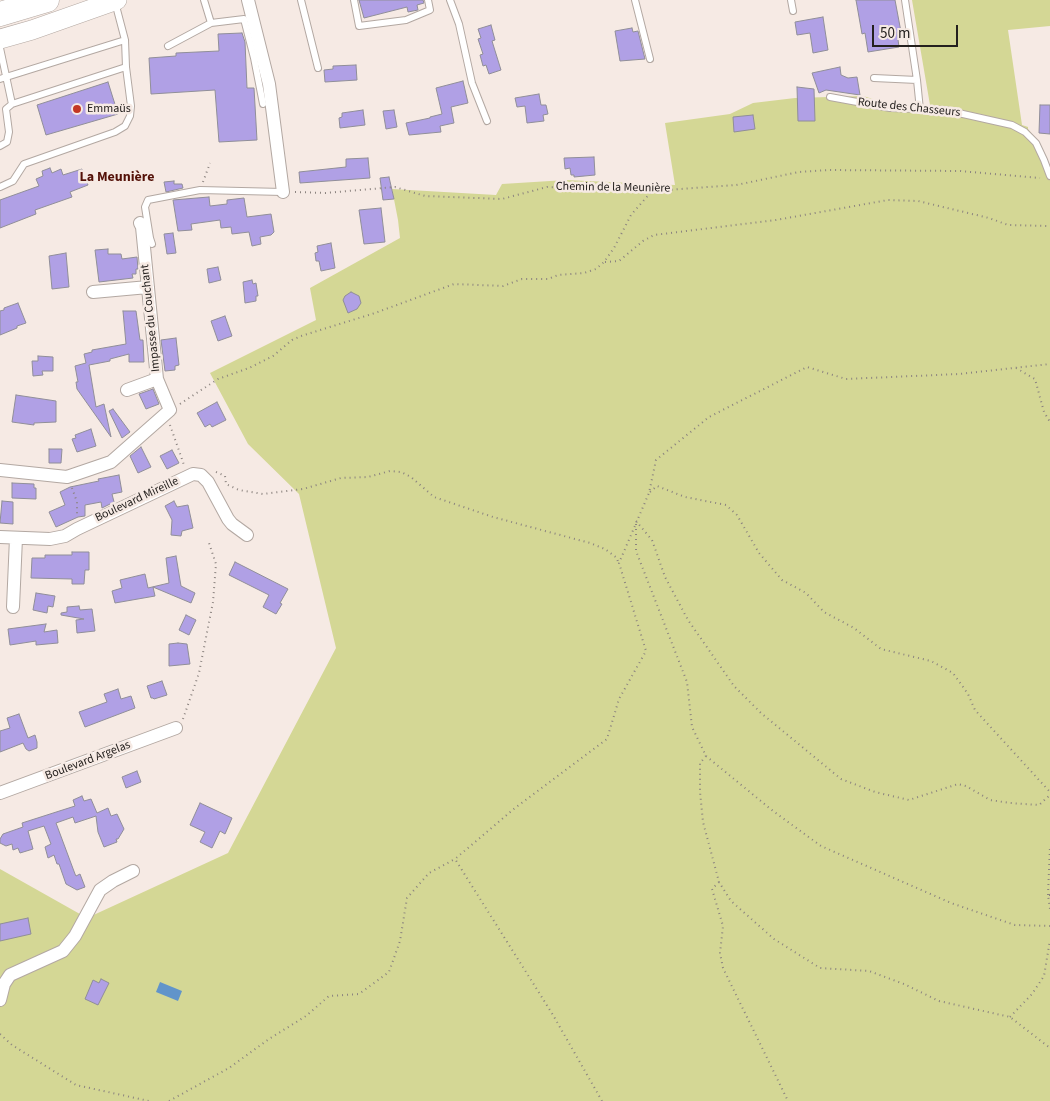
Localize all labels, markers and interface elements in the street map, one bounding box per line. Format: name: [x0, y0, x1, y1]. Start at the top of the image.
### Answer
scale bar: [875, 15, 961, 47]
text: 50 m: [880, 23, 910, 44]
street label: Route des Chasseurs: [857, 95, 961, 121]
place label: Emmaüs: [87, 102, 131, 116]
marker: Emmaüs: [71, 103, 83, 115]
district label: La Meunière: [79, 170, 155, 186]
street label: Chemin de la Meunière: [556, 180, 670, 196]
street label: Impasse du Couchant: [138, 263, 164, 373]
street label: Boulevard Mireille: [93, 474, 181, 526]
street label: Boulevard Argelas: [43, 738, 133, 784]

